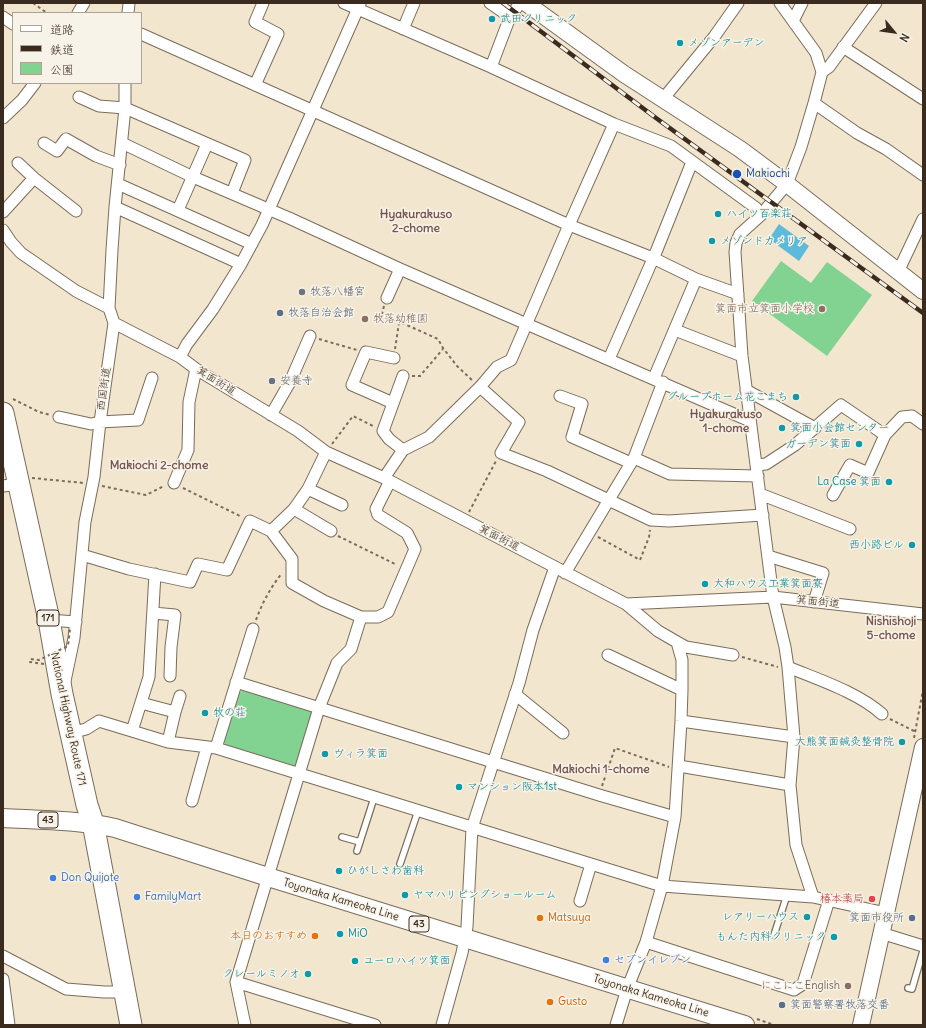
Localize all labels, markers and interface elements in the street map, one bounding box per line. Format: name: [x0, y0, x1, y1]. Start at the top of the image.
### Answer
legend: [12, 12, 142, 84]
place label: 武田クリニック: [500, 12, 577, 26]
north arrow: [874, 12, 914, 52]
marker: 武田クリニック: [487, 14, 497, 24]
text: 道路: [50, 22, 74, 37]
text: N: [897, 31, 912, 45]
place label: メゾンアーデン: [688, 36, 765, 50]
marker: メゾンアーデン: [675, 38, 685, 48]
text: 鉄道: [50, 42, 74, 57]
text: 公園: [50, 62, 74, 77]
place label: Makiochi: [746, 167, 790, 181]
marker: Makiochi: [731, 168, 743, 180]
place label: ハイツ百楽荘: [726, 207, 792, 221]
district label: Hyakurakuso 2-chome: [380, 208, 452, 236]
marker: ハイツ百楽荘: [713, 209, 723, 219]
place label: メゾンドカメリア: [720, 234, 808, 248]
marker: メゾンドカメリア: [707, 236, 717, 246]
place label: 牧落八幡宮: [310, 285, 365, 299]
marker: 牧落八幡宮: [297, 287, 307, 297]
place label: 箕面市立箕面小学校: [715, 302, 814, 316]
marker: 箕面市立箕面小学校: [817, 304, 827, 314]
place label: 牧落自治会館: [288, 306, 354, 320]
marker: 牧落自治会館: [275, 308, 285, 318]
place label: 牧落幼稚園: [373, 312, 428, 326]
marker: 牧落幼稚園: [360, 314, 370, 324]
street label: 箕面街道: [194, 364, 238, 398]
street label: 西国街道: [94, 366, 114, 412]
place label: 安養寺: [280, 374, 313, 388]
marker: 安養寺: [267, 376, 277, 386]
place label: グループホーム花こまち: [667, 390, 788, 404]
marker: グループホーム花こまち: [791, 392, 801, 402]
district label: Hyakurakuso 1-chome: [690, 408, 762, 436]
place label: 箕面小会館センター: [790, 421, 889, 435]
marker: 箕面小会館センター: [777, 423, 787, 433]
place label: ガーデン箕面: [785, 437, 851, 451]
marker: ガーデン箕面: [854, 439, 864, 449]
district label: Makiochi 2-chome: [110, 459, 208, 473]
place label: La Case 箕面: [817, 475, 881, 489]
marker: La Case 箕面: [884, 477, 894, 487]
street label: 箕面街道: [476, 522, 522, 554]
place label: 西小路ビル: [849, 538, 904, 552]
marker: 西小路ビル: [907, 540, 917, 550]
place label: 大和ハウス工業箕面寮: [713, 577, 823, 591]
marker: 大和ハウス工業箕面寮: [700, 579, 710, 589]
street label: 箕面街道: [795, 593, 841, 611]
road number: 171: [37, 610, 59, 626]
district label: Nishishoji 5-chome: [866, 615, 916, 643]
street label: National Highway Route 171: [47, 651, 89, 787]
place label: 牧の荘: [213, 706, 246, 720]
marker: 牧の荘: [200, 708, 210, 718]
place label: 大熊箕面鍼灸整骨院: [795, 735, 894, 749]
marker: 大熊箕面鍼灸整骨院: [897, 737, 907, 747]
place label: ヴィラ箕面: [333, 747, 388, 761]
marker: ヴィラ箕面: [320, 749, 330, 759]
district label: Makiochi 1-chome: [552, 763, 650, 777]
place label: マンション阪本1st: [467, 780, 557, 794]
marker: マンション阪本1st: [454, 782, 464, 792]
road number: 43: [38, 812, 58, 828]
place label: ひがしさわ歯科: [347, 864, 424, 878]
marker: ひがしさわ歯科: [334, 866, 344, 876]
place label: Don Quijote: [61, 871, 119, 885]
marker: Don Quijote: [48, 873, 58, 883]
street label: Toyonaka Kameoka Line: [281, 876, 401, 924]
place label: ヤマハリビングショールーム: [413, 888, 556, 902]
place label: FamilyMart: [145, 890, 201, 904]
marker: ヤマハリビングショールーム: [400, 890, 410, 900]
marker: FamilyMart: [132, 892, 142, 902]
place label: 椿本薬局: [820, 892, 864, 906]
marker: 椿本薬局: [867, 894, 877, 904]
place label: レアリーハウス: [722, 910, 799, 924]
place label: Matsuya: [548, 911, 591, 925]
place label: 箕面市役所: [849, 911, 904, 925]
marker: レアリーハウス: [802, 912, 812, 922]
marker: Matsuya: [535, 913, 545, 923]
marker: 箕面市役所: [907, 913, 917, 923]
road number: 43: [409, 916, 429, 932]
place label: MiO: [348, 927, 368, 941]
place label: 本日のおすすめ: [230, 929, 307, 943]
marker: MiO: [335, 929, 345, 939]
place label: もんた内科クリニック: [716, 930, 826, 944]
marker: 本日のおすすめ: [310, 931, 320, 941]
marker: もんた内科クリニック: [829, 932, 839, 942]
place label: セブンイレブン: [614, 953, 691, 967]
place label: ユーロハイツ箕面: [363, 954, 451, 968]
marker: セブンイレブン: [601, 955, 611, 965]
marker: ユーロハイツ箕面: [350, 956, 360, 966]
place label: クレールミノオ: [223, 967, 300, 981]
marker: クレールミノオ: [303, 969, 313, 979]
street label: Toyonaka Kameoka Line: [591, 972, 711, 1020]
place label: にこにこEnglish: [761, 979, 840, 993]
marker: にこにこEnglish: [843, 981, 853, 991]
place label: Gusto: [558, 995, 587, 1009]
marker: Gusto: [545, 997, 555, 1007]
place label: 箕面警察署牧落交番: [790, 998, 889, 1012]
marker: 箕面警察署牧落交番: [777, 1000, 787, 1010]

